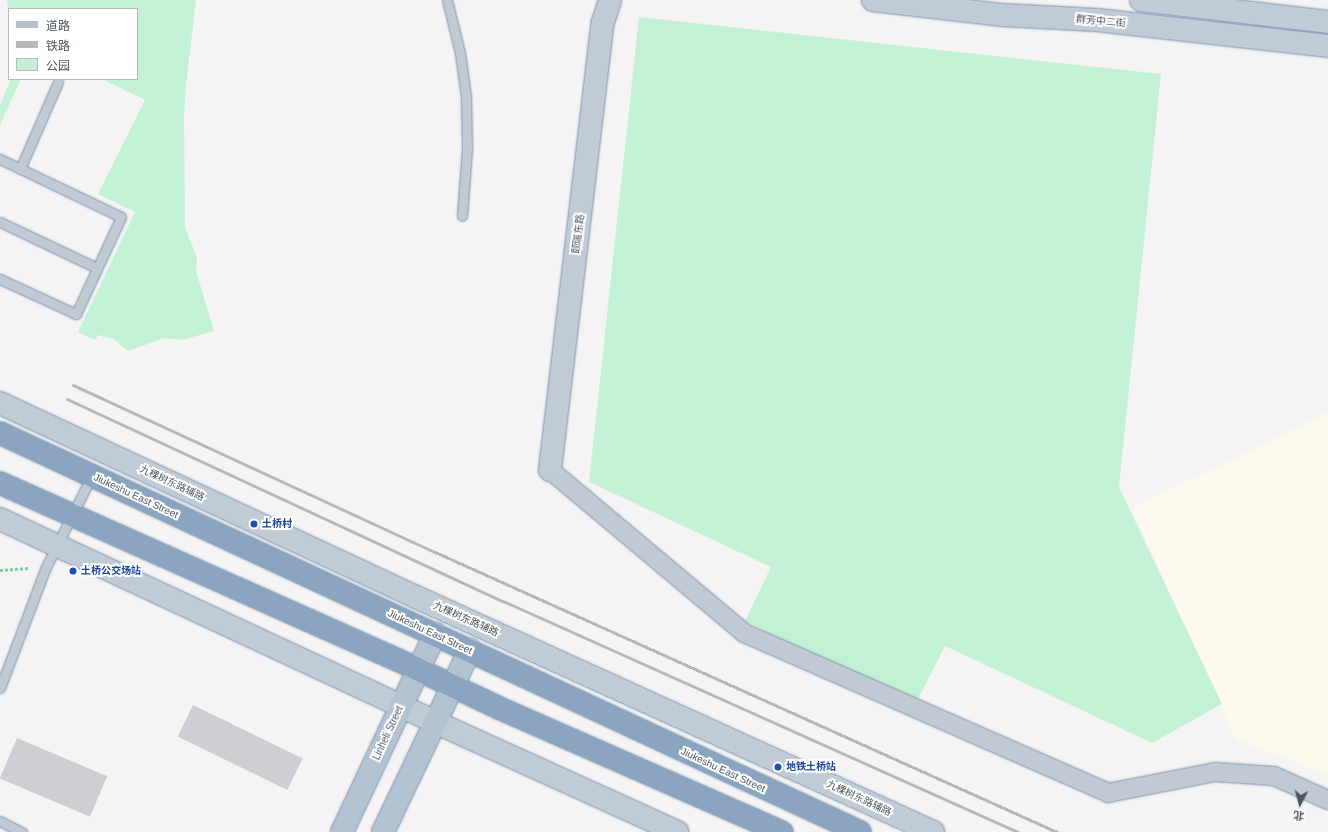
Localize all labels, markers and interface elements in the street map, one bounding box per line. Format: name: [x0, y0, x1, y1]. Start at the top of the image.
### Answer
legend: [8, 8, 138, 80]
street label: 群芳中二街: [1076, 13, 1126, 29]
text: 道路: [46, 19, 70, 33]
text: 铁路: [46, 39, 70, 53]
text: 公园: [46, 59, 70, 73]
street label: 颐瑞东路: [570, 213, 586, 255]
street label: 九棵树东路辅路: [138, 463, 206, 503]
street label: Jiukeshu East Street: [92, 471, 180, 521]
place label: 土桥村: [262, 518, 292, 530]
marker: 土桥村: [249, 519, 259, 529]
place label: 土桥公交场站: [81, 565, 141, 577]
marker: 土桥公交场站: [68, 566, 78, 576]
street label: 九棵树东路辅路: [432, 599, 500, 639]
street label: Jiukeshu East Street: [386, 607, 474, 657]
street label: Linheli Street: [370, 704, 406, 762]
street label: Jiukeshu East Street: [679, 745, 767, 795]
place label: 地铁土桥站: [786, 761, 836, 773]
marker: 地铁土桥站: [773, 762, 783, 772]
street label: 九棵树东路辅路: [825, 778, 893, 818]
north arrow: [1280, 784, 1320, 824]
text: 北: [1293, 809, 1305, 822]

